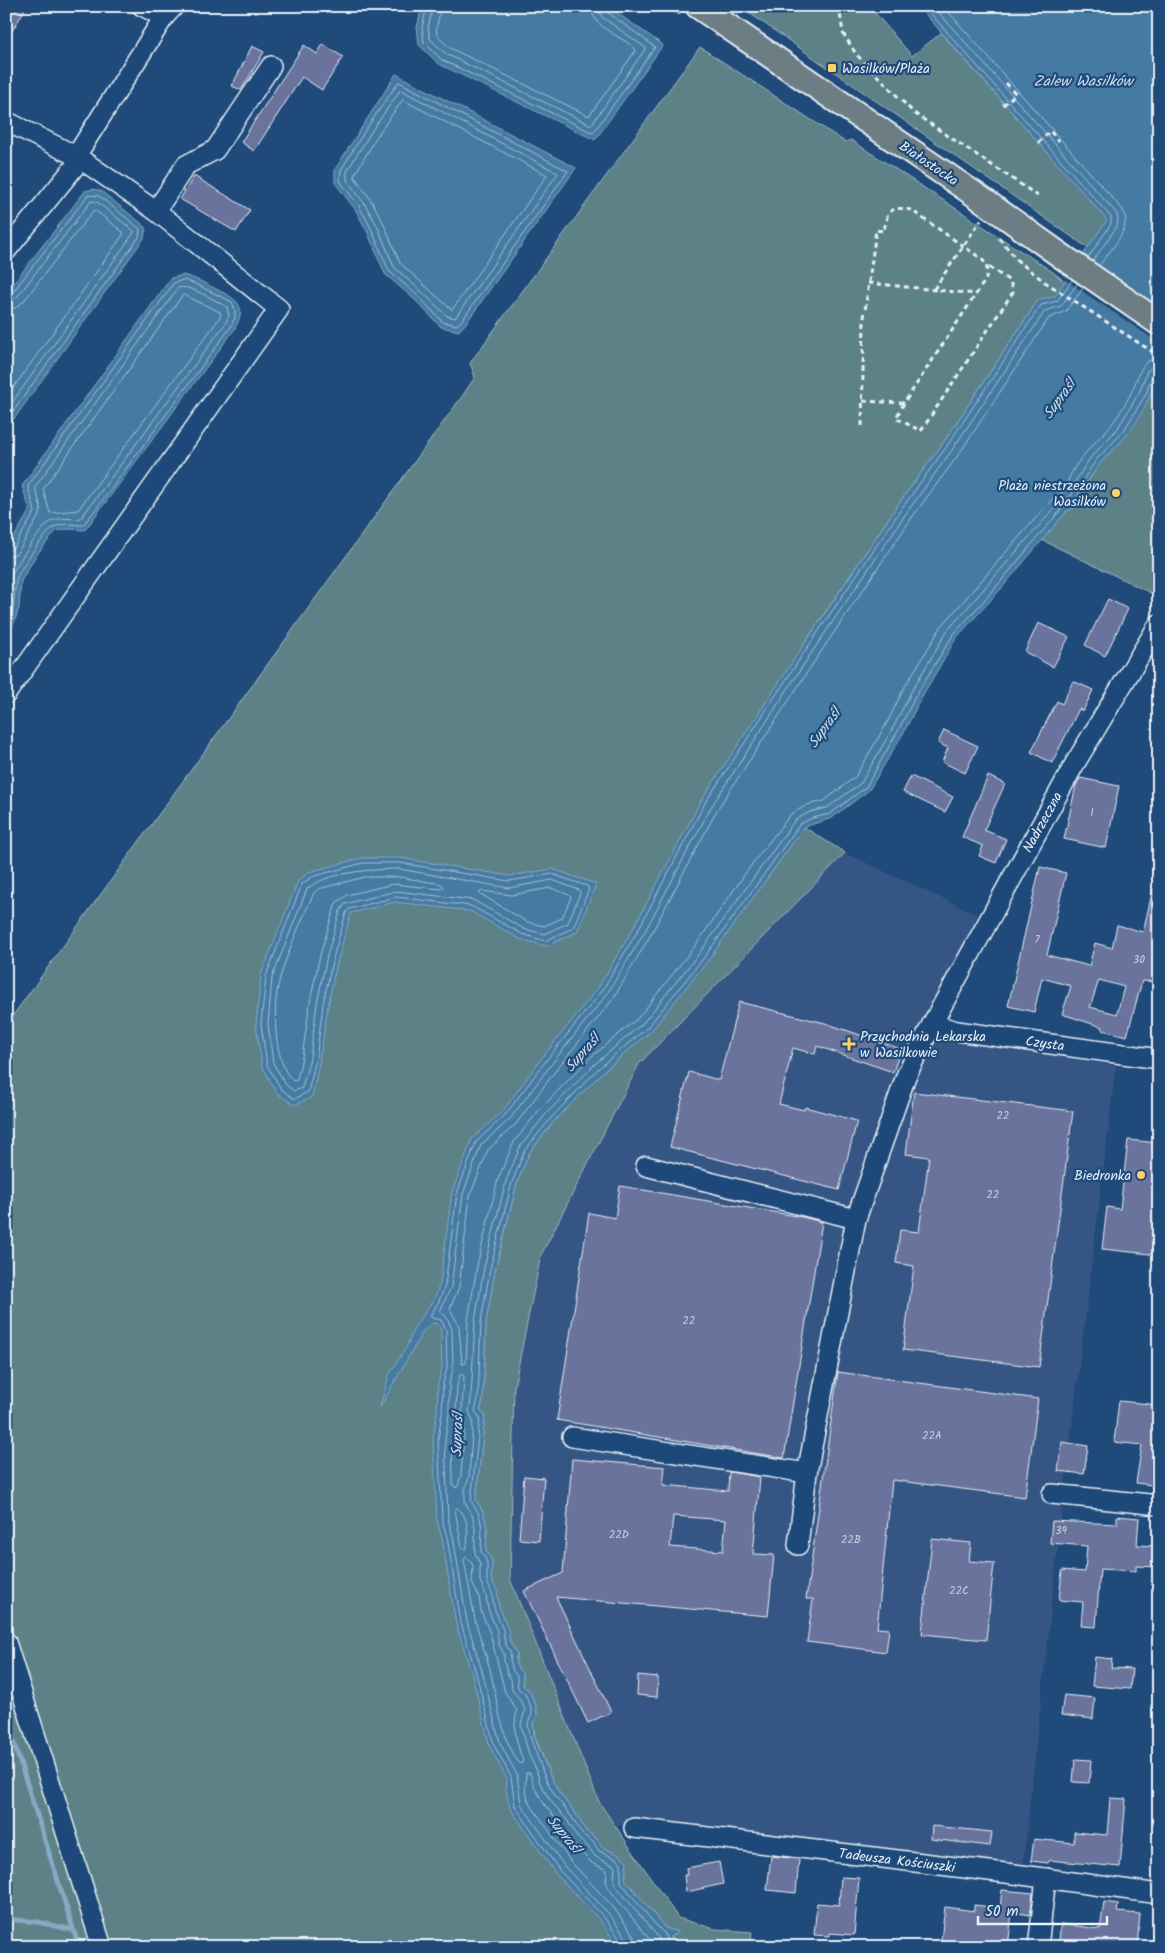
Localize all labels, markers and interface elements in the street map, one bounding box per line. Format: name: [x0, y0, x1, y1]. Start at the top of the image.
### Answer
place label: Wasilków/Plaża: [842, 58, 930, 80]
marker: Wasilków/Plaża: [826, 62, 838, 74]
water label: Zalew Wasilków: [1033, 70, 1134, 94]
street label: Białostocka: [894, 136, 962, 192]
water label: Supraśl: [1037, 372, 1085, 425]
place label: Plaża niestrzeżona Wasilków: [998, 475, 1107, 513]
marker: Plaża niestrzeżona Wasilków: [1110, 487, 1122, 499]
water label: Supraśl: [802, 701, 850, 754]
street label: Nadrzeczna: [1017, 788, 1069, 857]
house number: 1: [1090, 804, 1094, 822]
house number: 7: [1034, 931, 1040, 949]
house number: 30: [1133, 951, 1145, 969]
place label: Przychodnia Lekarska w Wasilkowie: [860, 1026, 986, 1064]
water label: Supraśl: [559, 1027, 609, 1078]
street label: Czysta: [1024, 1030, 1066, 1058]
marker: Przychodnia Lekarska w Wasilkowie: [842, 1037, 856, 1051]
house number: 22: [997, 1107, 1009, 1125]
place label: Biedronka: [1074, 1165, 1131, 1187]
marker: Biedronka: [1135, 1169, 1147, 1181]
house number: 22: [987, 1186, 999, 1204]
house number: 22: [683, 1312, 695, 1330]
water label: Supraśl: [445, 1409, 471, 1458]
house number: 22A: [922, 1427, 942, 1445]
house number: 39: [1055, 1522, 1067, 1540]
house number: 22D: [609, 1526, 629, 1544]
house number: 22B: [841, 1531, 861, 1549]
house number: 22C: [949, 1582, 969, 1600]
water label: Supraśl: [540, 1810, 589, 1862]
street label: Tadeusza Kościuszki: [837, 1843, 957, 1879]
scale bar: [978, 1893, 1106, 1925]
text: 50 m: [985, 1900, 1019, 1924]

